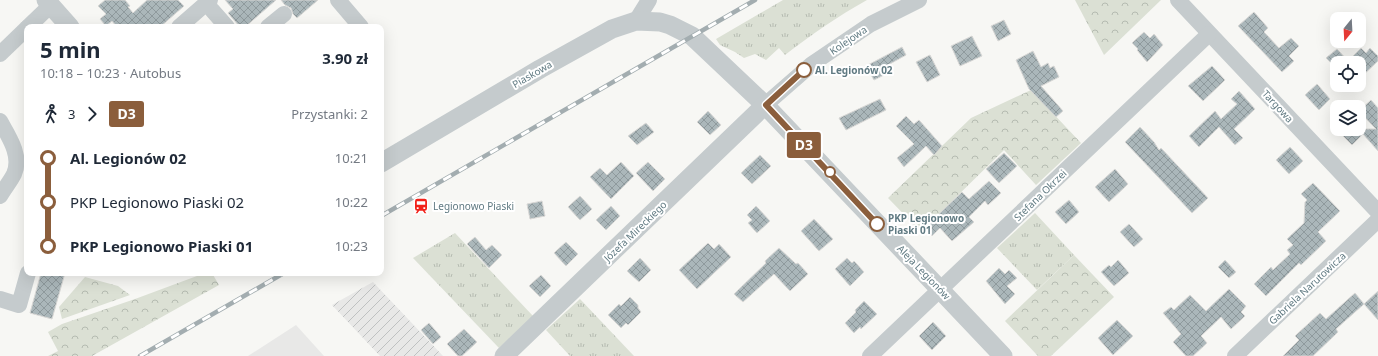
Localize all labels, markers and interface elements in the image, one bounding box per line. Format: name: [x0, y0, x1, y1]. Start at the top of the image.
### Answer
north arrow: [1330, 12, 1366, 48]
map controls: [1330, 12, 1366, 136]
street label: Kolejowa: [827, 22, 869, 58]
text: 5 min: [40, 34, 101, 64]
text: 3.90 zł: [322, 48, 368, 68]
button: locate: [1330, 56, 1366, 92]
street label: Piaskowa: [510, 57, 554, 91]
marker: Al. Legionów 02: [796, 62, 812, 78]
place label: Al. Legionów 02: [815, 63, 893, 77]
text: 10:18 – 10:23 · Autobus: [40, 64, 181, 82]
street label: Targowa: [1259, 87, 1297, 125]
button: layers: [1330, 100, 1366, 136]
icon: walk: [40, 103, 62, 125]
icon: forward: [81, 103, 103, 125]
text: D3: [117, 104, 136, 123]
text: 3: [68, 105, 75, 123]
text: Przystanki: 2: [291, 105, 368, 123]
line badge: D3: [786, 132, 822, 158]
text: D3: [795, 135, 813, 154]
text: Al. Legionów 02: [70, 148, 186, 168]
text: 10:21: [335, 149, 368, 167]
unlabelled marker: [824, 166, 836, 178]
street label: Stefana Okrzei: [1011, 166, 1069, 224]
text: PKP Legionowo Piaski 02: [70, 192, 244, 212]
text: 10:22: [335, 193, 368, 211]
station icon: Legionowo Piaski: [412, 197, 430, 215]
street label: Józefa Mireckiego: [600, 197, 670, 265]
place label: Legionowo Piaski: [433, 199, 514, 213]
place label: PKP Legionowo Piaski 01: [888, 211, 964, 237]
marker: PKP Legionowo Piaski 01: [869, 216, 885, 232]
text: PKP Legionowo Piaski 01: [70, 236, 253, 256]
text: 10:23: [335, 237, 368, 255]
street label: Aleja Legionów: [894, 242, 954, 302]
street label: Gabriela Narutowicza: [1265, 249, 1349, 327]

